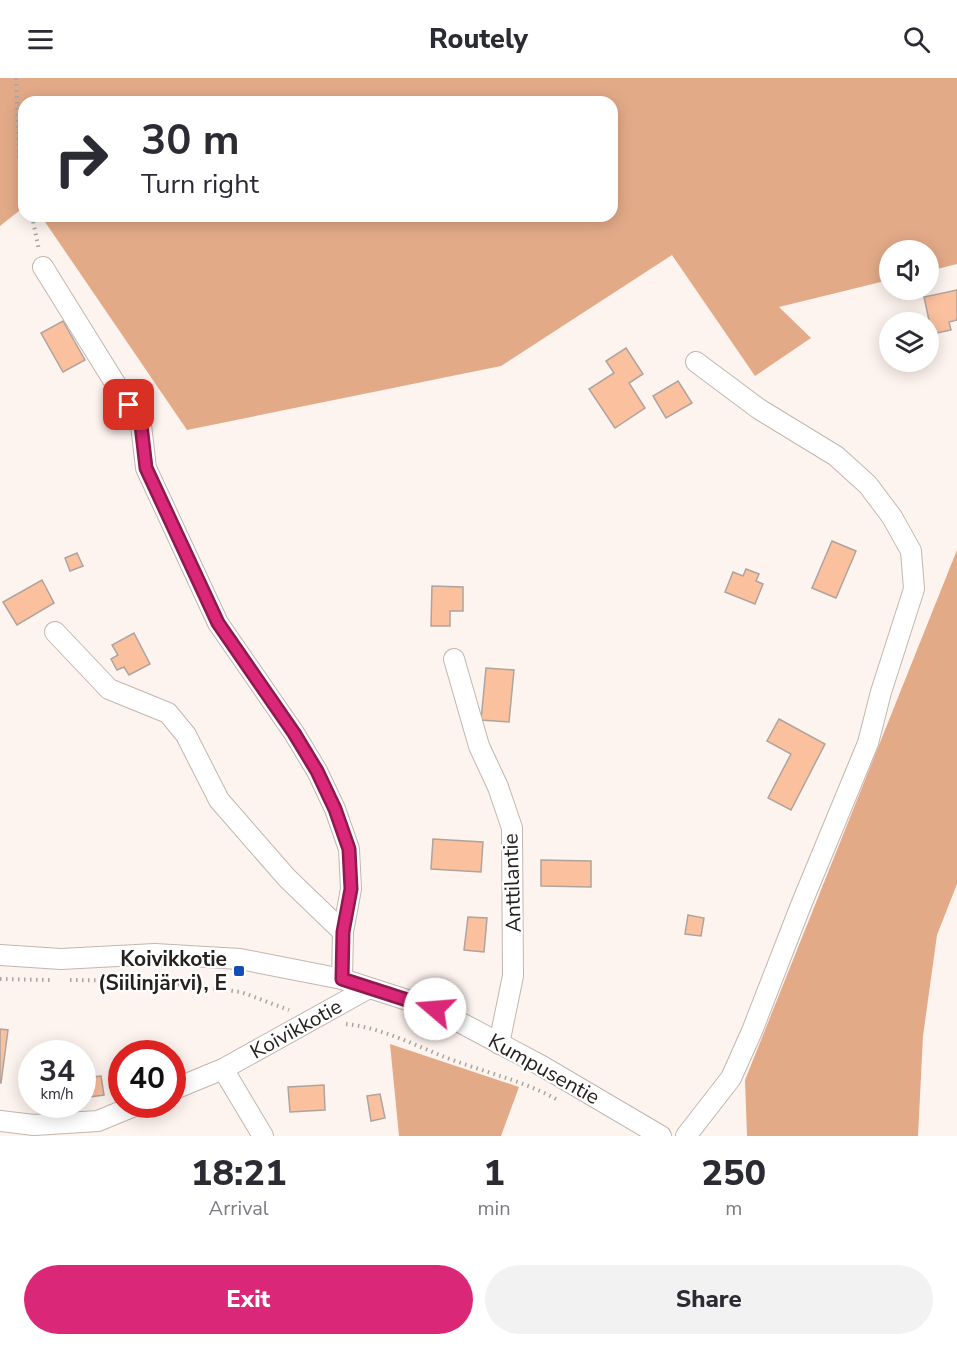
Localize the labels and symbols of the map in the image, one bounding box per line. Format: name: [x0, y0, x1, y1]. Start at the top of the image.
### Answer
pin: [103, 379, 154, 430]
street label: Anttilantie: [496, 833, 528, 933]
place label: Koivikkotie (Siilinjärvi), E: [98, 945, 227, 997]
marker: Koivikkotie (Siilinjärvi), E: [232, 964, 246, 978]
position arrow: [403, 977, 467, 1041]
street label: Koivikkotie: [245, 992, 347, 1066]
street label: Kumpusentie: [483, 1027, 605, 1111]
speed limit sign: 40: [108, 1040, 186, 1118]

